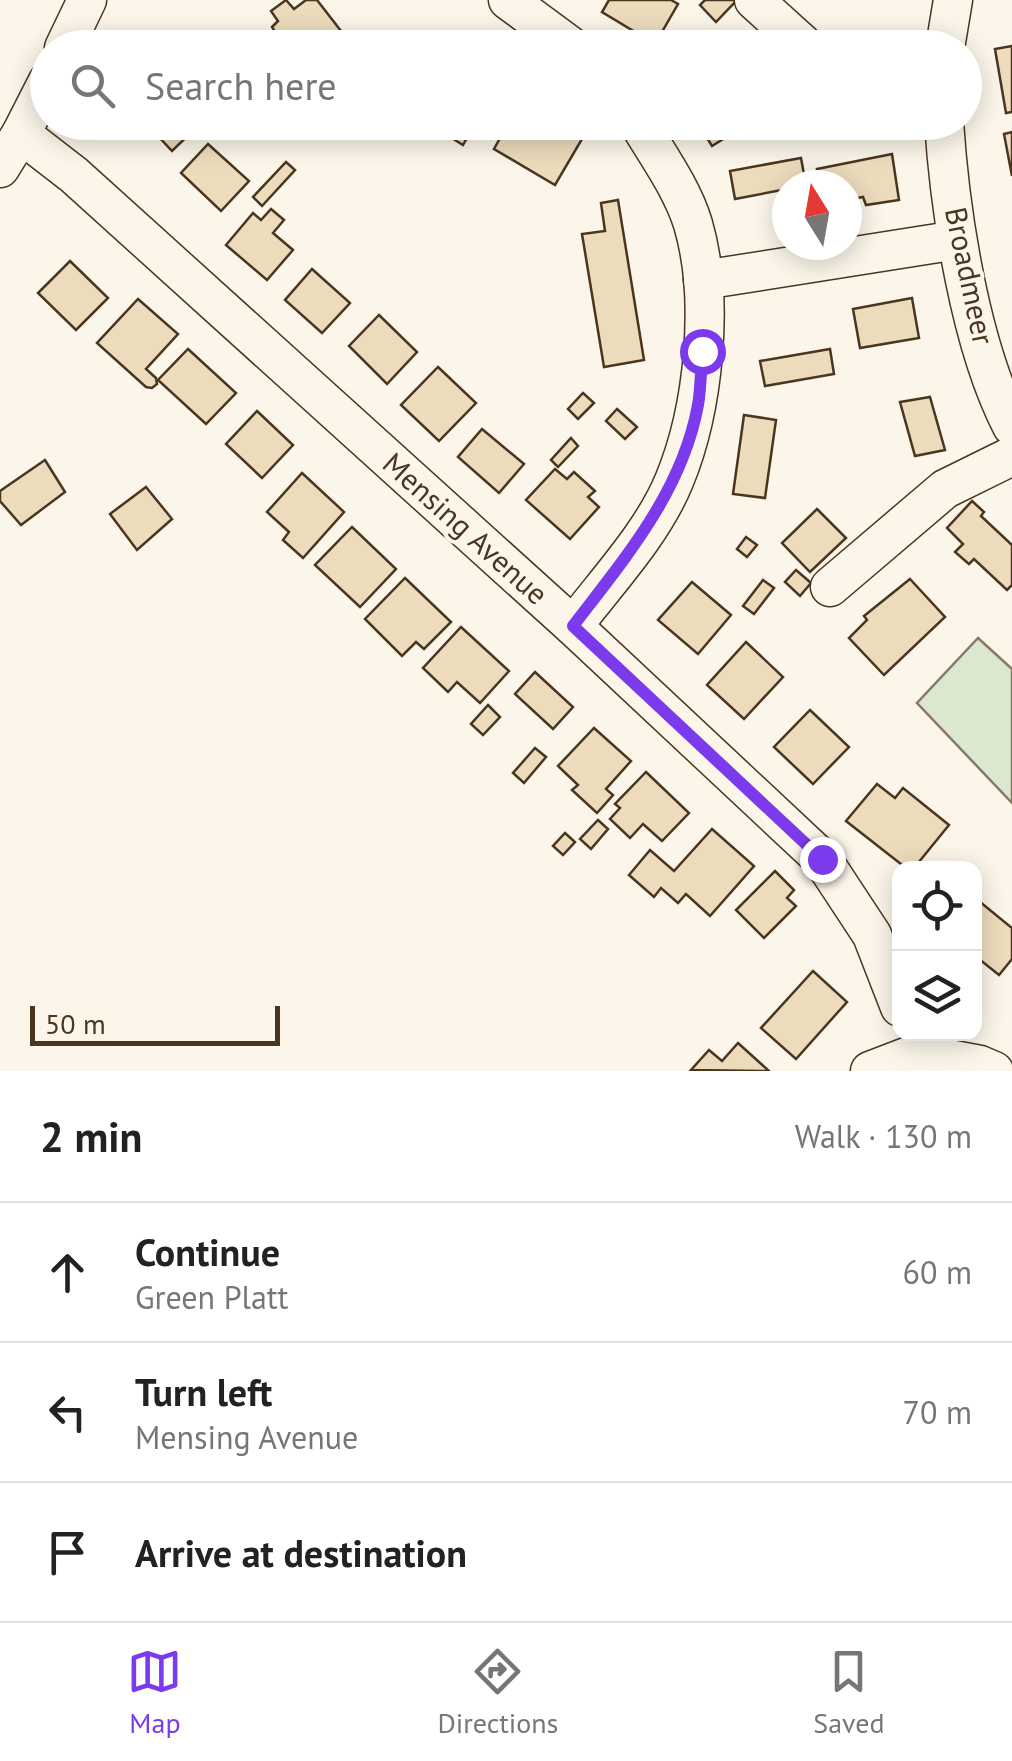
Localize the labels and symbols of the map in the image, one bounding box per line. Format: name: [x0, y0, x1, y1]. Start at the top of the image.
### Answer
north arrow: [772, 170, 862, 260]
street label: Broadmeer: [937, 203, 1004, 348]
route start: [680, 329, 726, 375]
street label: Mensing Avenue: [375, 443, 557, 612]
route end: [800, 837, 846, 883]
scale bar: [30, 1001, 280, 1046]

